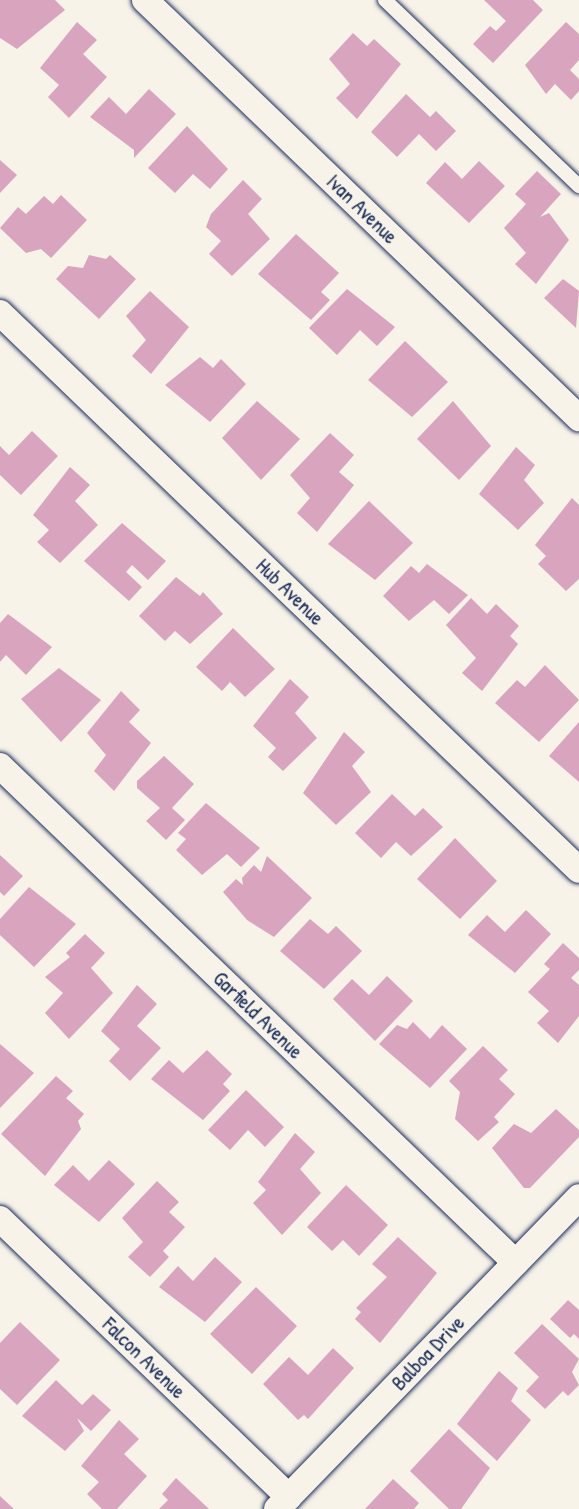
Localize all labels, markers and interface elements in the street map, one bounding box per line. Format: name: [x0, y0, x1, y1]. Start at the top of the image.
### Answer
street label: Ivan Avenue: [321, 169, 403, 249]
street label: Hub Avenue: [251, 553, 329, 631]
street label: Garfield Avenue: [208, 966, 308, 1064]
street label: Balboa Drive: [386, 1310, 470, 1396]
street label: Falcon Avenue: [97, 1312, 191, 1404]

